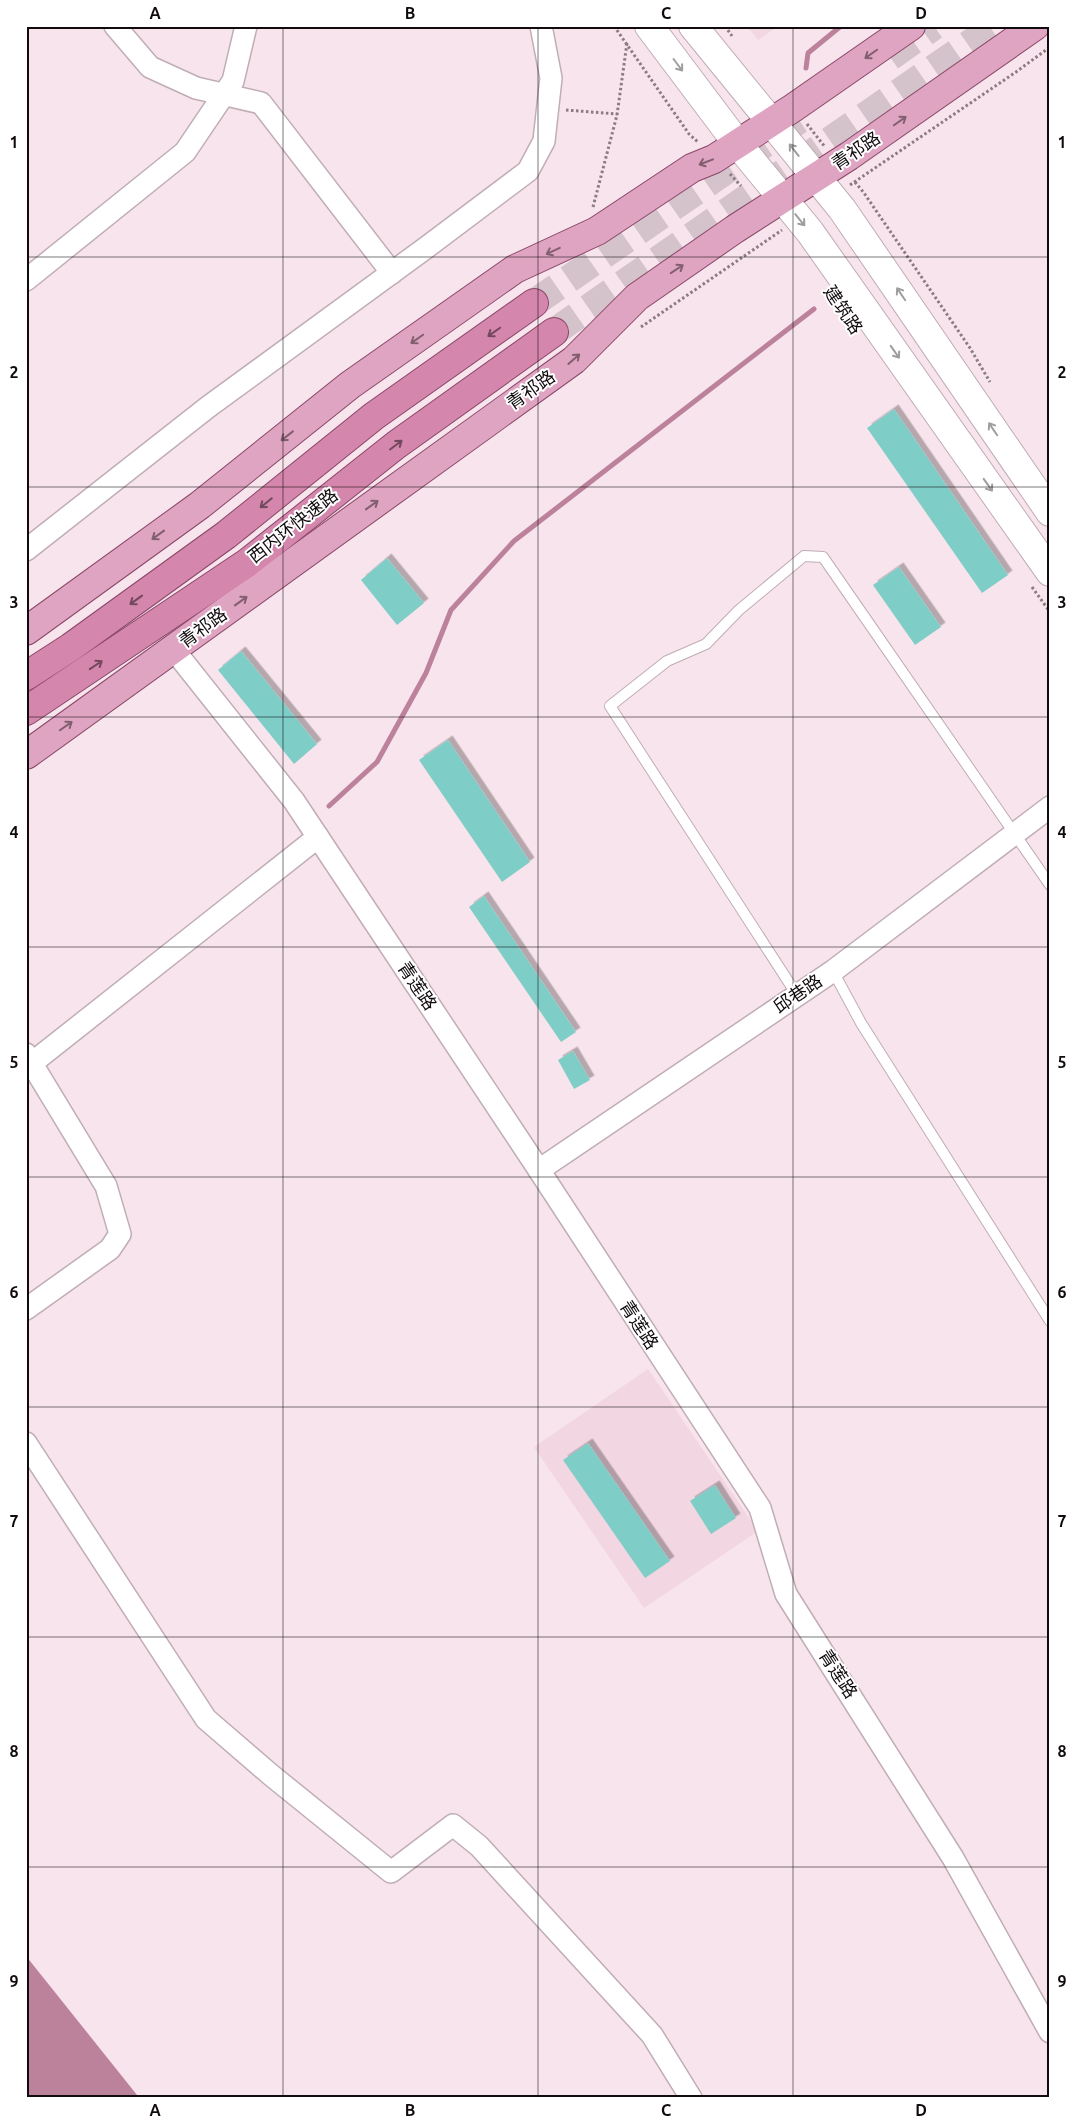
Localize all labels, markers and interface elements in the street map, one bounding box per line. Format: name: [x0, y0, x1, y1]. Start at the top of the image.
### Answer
text: A: [149, 4, 161, 22]
text: B: [405, 4, 415, 22]
text: C: [661, 4, 671, 22]
text: D: [915, 4, 927, 22]
one-way arrow: [864, 49, 878, 59]
one-way arrow: [673, 58, 683, 72]
one-way arrow: [893, 116, 907, 126]
street label: 青祁路: [827, 127, 883, 174]
text: 1: [9, 133, 19, 151]
text: 1: [1057, 133, 1067, 151]
one-way arrow: [789, 143, 800, 156]
one-way arrow: [699, 158, 714, 167]
one-way arrow: [795, 213, 806, 226]
one-way arrow: [546, 247, 561, 257]
one-way arrow: [670, 264, 684, 274]
street label: 建筑路: [820, 281, 867, 337]
one-way arrow: [896, 288, 906, 302]
one-way arrow: [487, 327, 501, 337]
one-way arrow: [410, 334, 424, 344]
one-way arrow: [890, 345, 900, 359]
one-way arrow: [568, 353, 581, 364]
text: 2: [9, 363, 19, 381]
text: 2: [1057, 363, 1067, 381]
street label: 青祁路: [503, 366, 558, 413]
one-way arrow: [987, 422, 997, 436]
one-way arrow: [281, 430, 294, 441]
one-way arrow: [389, 439, 402, 450]
one-way arrow: [983, 478, 993, 492]
street label: 西内环快速路: [244, 484, 341, 566]
one-way arrow: [260, 497, 273, 508]
one-way arrow: [365, 500, 379, 510]
one-way arrow: [152, 530, 165, 541]
text: 3: [9, 593, 19, 611]
text: 3: [1057, 593, 1067, 611]
one-way arrow: [129, 595, 143, 605]
one-way arrow: [234, 596, 248, 606]
street label: 青祁路: [175, 603, 230, 651]
one-way arrow: [89, 660, 103, 670]
one-way arrow: [59, 721, 72, 732]
text: 4: [9, 823, 19, 841]
text: 4: [1057, 823, 1067, 841]
street label: 青莲路: [394, 957, 441, 1013]
street label: 邱巷路: [769, 970, 825, 1017]
text: 5: [9, 1053, 19, 1071]
text: 5: [1057, 1053, 1067, 1071]
text: 6: [9, 1283, 19, 1301]
text: 6: [1057, 1283, 1067, 1301]
street label: 青莲路: [617, 1296, 663, 1353]
text: 7: [9, 1512, 19, 1530]
text: 7: [1057, 1512, 1067, 1530]
street label: 青莲路: [816, 1645, 862, 1702]
text: 8: [9, 1742, 19, 1760]
text: 8: [1057, 1742, 1067, 1760]
text: 9: [9, 1972, 19, 1990]
text: 9: [1057, 1972, 1067, 1990]
text: A: [149, 2101, 161, 2119]
text: B: [405, 2101, 415, 2119]
text: C: [661, 2101, 671, 2119]
text: D: [915, 2101, 927, 2119]

